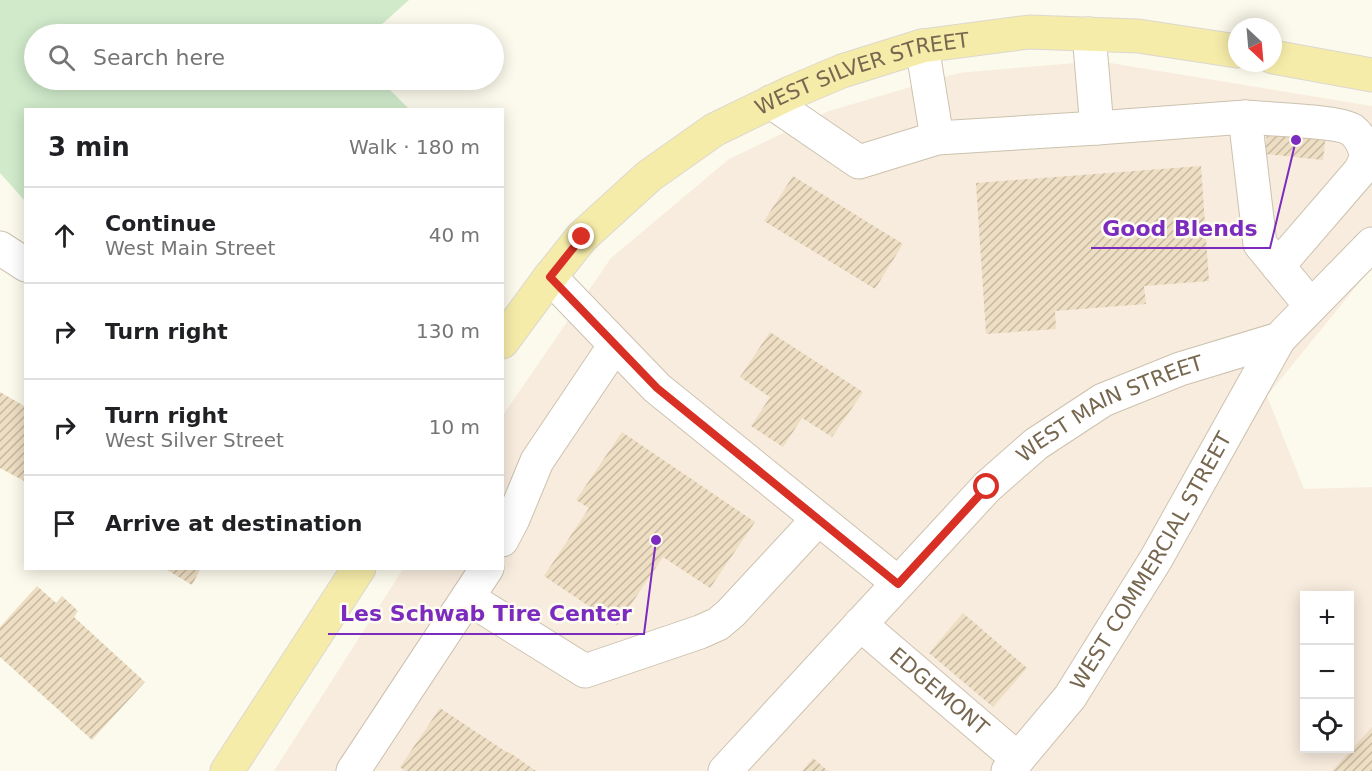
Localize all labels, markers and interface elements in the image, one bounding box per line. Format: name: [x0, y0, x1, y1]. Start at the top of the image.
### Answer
north arrow: [1228, 18, 1282, 72]
search box: [24, 24, 504, 90]
street label: WEST SILVER STREET: [751, 28, 971, 120]
icon: search: [45, 41, 78, 74]
text: Search here: [93, 45, 225, 70]
text: 3 min: [48, 132, 130, 162]
text: Walk · 180 m: [349, 135, 480, 159]
callout: Good Blends: [1091, 208, 1270, 248]
text: Continue: [105, 211, 216, 236]
text: Good Blends: [1102, 216, 1258, 241]
icon: ahead: [48, 219, 81, 252]
text: 40 m: [429, 223, 480, 247]
route end: [568, 223, 594, 249]
text: West Main Street: [105, 236, 275, 260]
icon: right: [48, 315, 81, 348]
text: Turn right: [105, 319, 228, 344]
text: 130 m: [416, 319, 480, 343]
street label: WEST MAIN STREET: [1012, 351, 1206, 467]
text: Turn right: [105, 403, 228, 428]
icon: right: [48, 411, 81, 444]
text: 10 m: [429, 415, 480, 439]
text: West Silver Street: [105, 428, 284, 452]
street label: WEST COMMERCIAL STREET: [1066, 428, 1237, 694]
route start: [973, 473, 999, 499]
icon: arrive: [48, 507, 81, 540]
text: Arrive at destination: [105, 511, 362, 536]
map controls: [1300, 591, 1354, 753]
button: +: [1300, 591, 1354, 645]
callout: Les Schwab Tire Center: [328, 594, 644, 634]
text: Les Schwab Tire Center: [340, 601, 632, 626]
street label: EDGEMONT: [885, 643, 993, 740]
button: −: [1300, 645, 1354, 699]
button: locate: [1300, 699, 1354, 753]

